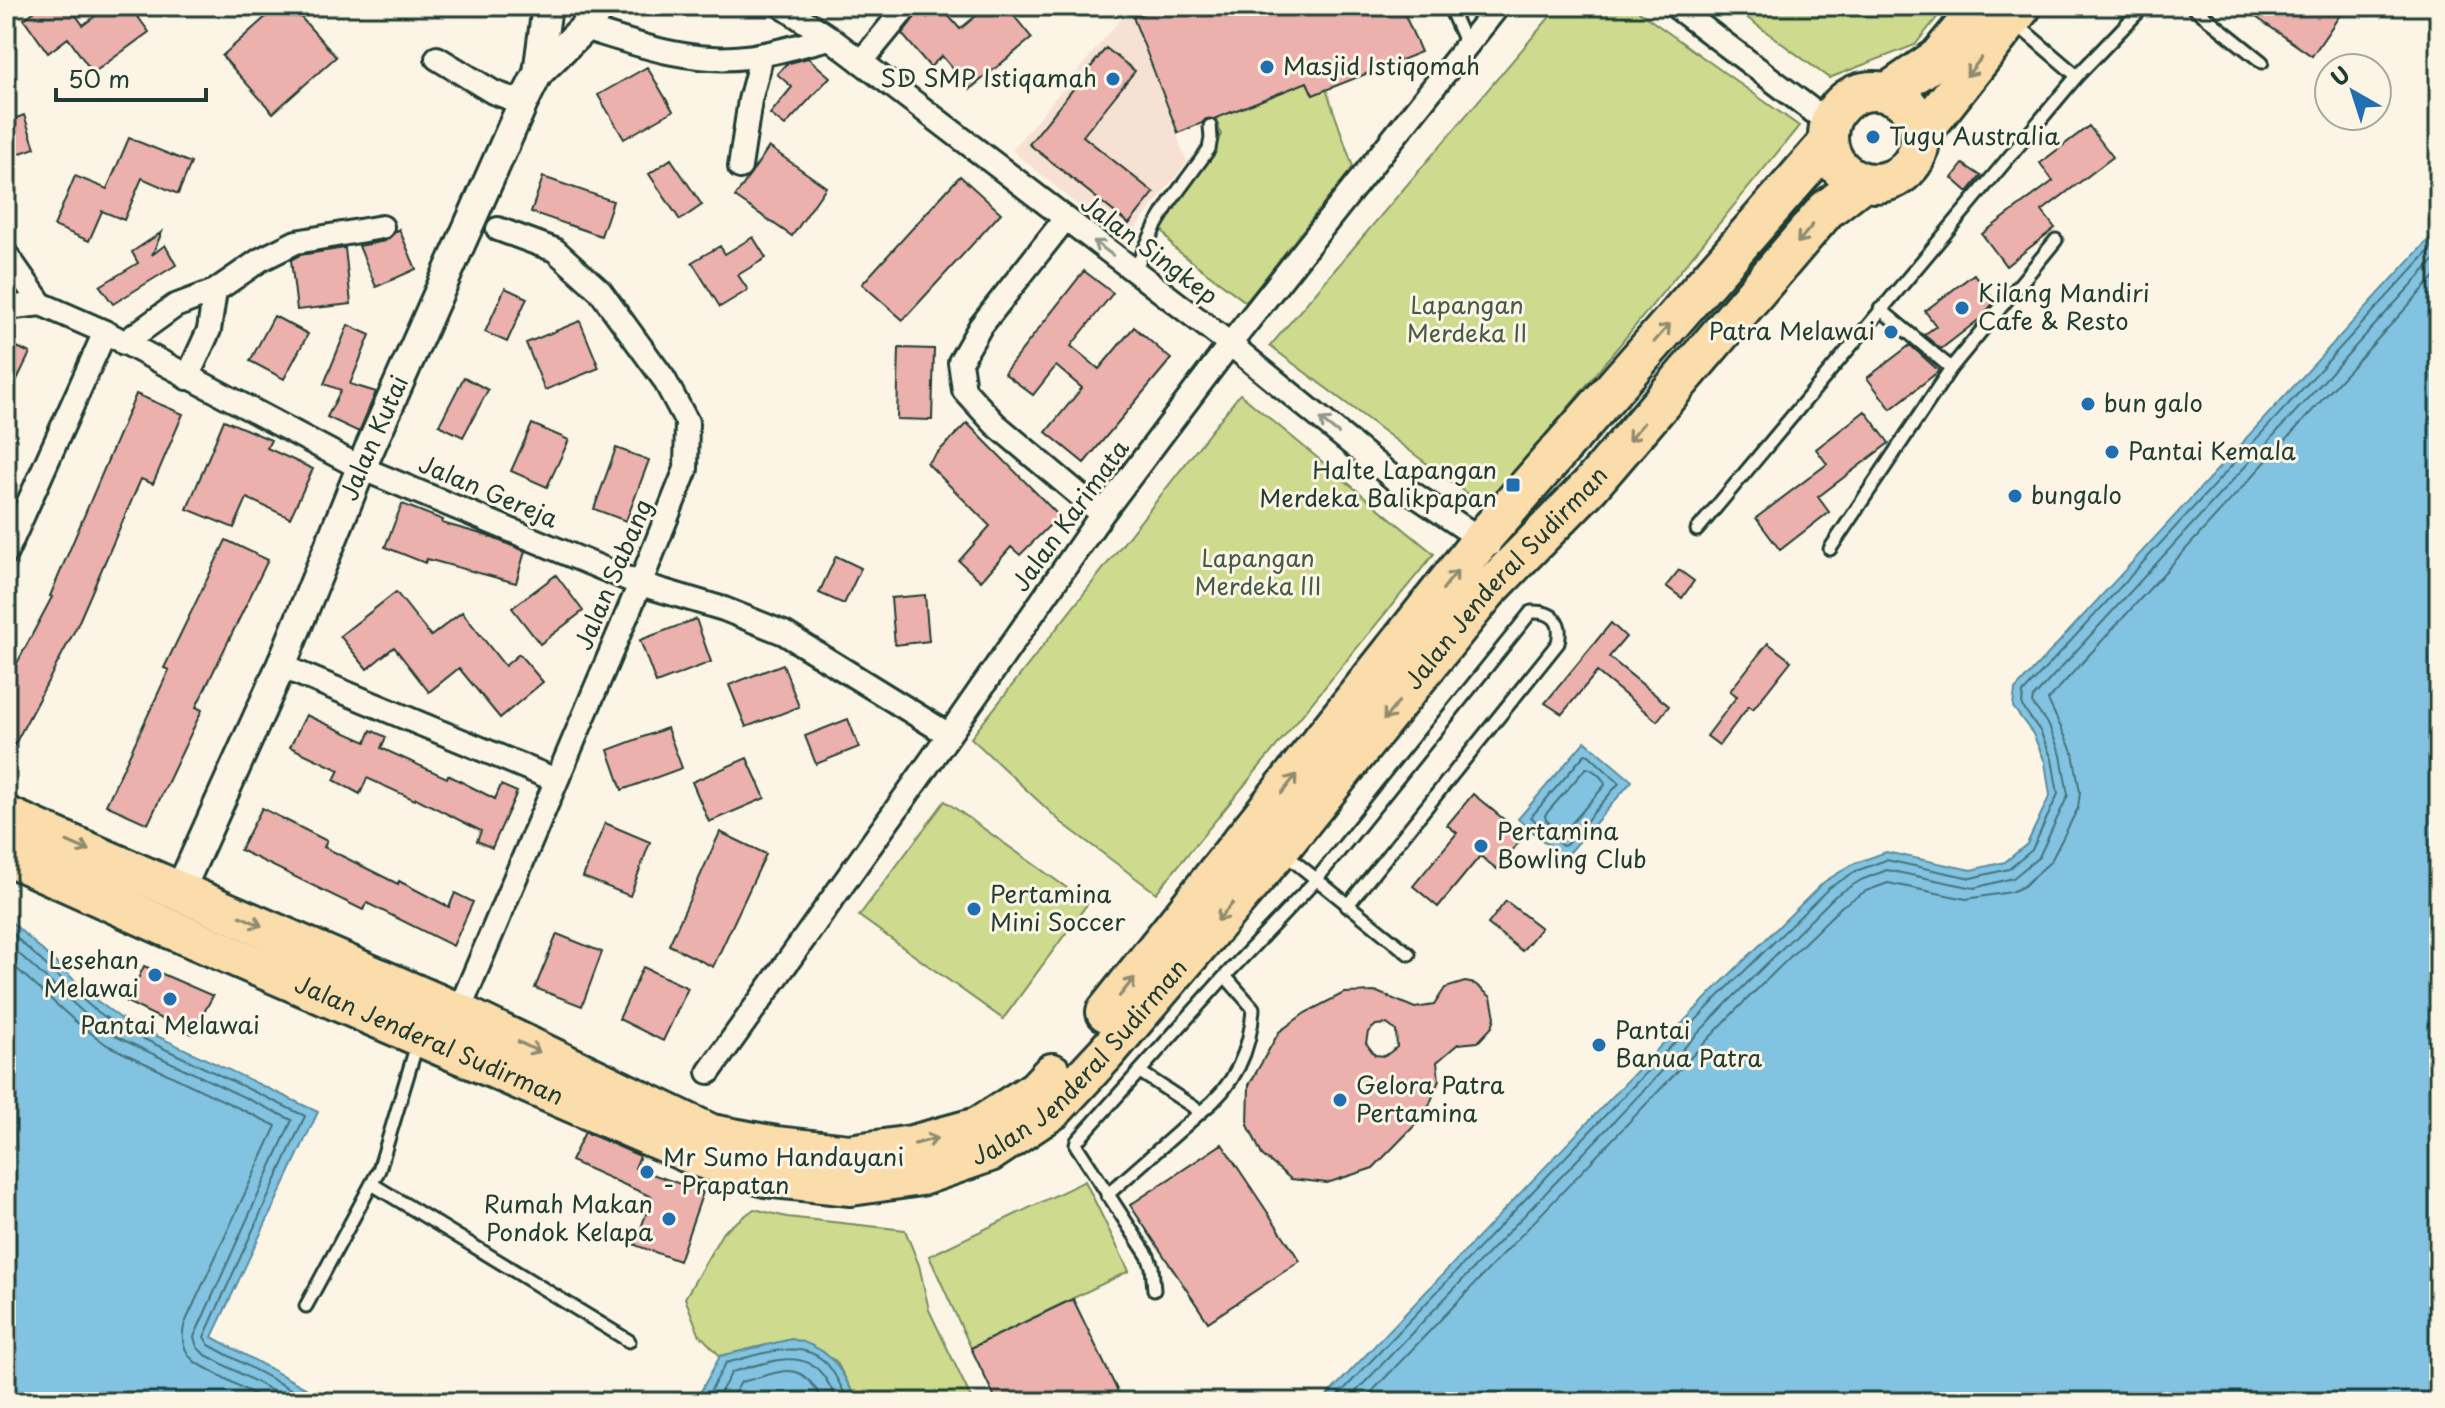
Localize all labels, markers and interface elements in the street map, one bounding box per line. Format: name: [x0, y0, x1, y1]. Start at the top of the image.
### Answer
place label: Masjid Istiqomah: [1283, 47, 1480, 83]
scale bar: [56, 52, 206, 102]
north arrow: [2313, 52, 2393, 132]
one-way arrow: [1965, 56, 1982, 77]
text: U: [2323, 57, 2356, 93]
marker: Masjid Istiqomah: [1258, 58, 1276, 76]
place label: SD SMP Istiqamah: [880, 59, 1097, 95]
text: 50 m: [68, 60, 130, 96]
marker: SD SMP Istiqamah: [1104, 70, 1122, 88]
place label: Tugu Australia: [1889, 117, 2060, 153]
marker: Tugu Australia: [1864, 128, 1882, 146]
street label: Jalan Singkep: [1074, 185, 1226, 312]
one-way arrow: [1796, 224, 1814, 244]
one-way arrow: [1093, 239, 1114, 256]
place label: Kilang Mandiri Cafe & Resto: [1978, 274, 2150, 338]
park label: Lapangan Merdeka II: [1407, 286, 1527, 350]
marker: Kilang Mandiri Cafe & Resto: [1953, 299, 1971, 317]
place label: Patra Melawai: [1709, 312, 1875, 348]
one-way arrow: [1653, 323, 1671, 343]
marker: Patra Melawai: [1882, 323, 1900, 341]
street label: Jalan Kutai: [330, 369, 416, 506]
place label: bun galo: [2104, 384, 2203, 420]
marker: bun galo: [2079, 395, 2097, 413]
one-way arrow: [1320, 417, 1340, 435]
one-way arrow: [1627, 422, 1645, 442]
street label: Jalan Karimata: [1002, 431, 1137, 598]
place label: Pantai Kemala: [2128, 432, 2296, 468]
marker: Pantai Kemala: [2103, 443, 2121, 461]
street label: Jalan Gereja: [414, 445, 564, 536]
place label: Halte Lapangan Merdeka Balikpapan: [1259, 451, 1497, 515]
street label: Jalan Jenderal Sudirman: [1395, 458, 1615, 697]
marker: Halte Lapangan Merdeka Balikpapan: [1504, 476, 1522, 494]
place label: bungalo: [2031, 476, 2122, 512]
marker: bungalo: [2006, 487, 2024, 505]
street label: Jalan Sabang: [564, 493, 660, 655]
park label: Lapangan Merdeka III: [1194, 539, 1322, 603]
one-way arrow: [1441, 570, 1459, 591]
one-way arrow: [1382, 700, 1399, 721]
one-way arrow: [1281, 774, 1298, 795]
place label: Pertamina Bowling Club: [1497, 812, 1646, 876]
marker: Pertamina Bowling Club: [1472, 837, 1490, 855]
one-way arrow: [65, 840, 90, 855]
place label: Pertamina Mini Soccer: [990, 875, 1126, 939]
marker: Pertamina Mini Soccer: [965, 900, 983, 918]
one-way arrow: [1216, 901, 1234, 921]
one-way arrow: [239, 915, 263, 930]
place label: Lesehan Melawai: [44, 941, 139, 1005]
street label: Jalan Jenderal Sudirman: [966, 950, 1195, 1173]
street label: Jalan Jenderal Sudirman: [290, 965, 570, 1113]
marker: Lesehan Melawai: [146, 966, 164, 984]
one-way arrow: [1118, 977, 1136, 998]
marker: Pantai Melawai: [161, 990, 179, 1008]
place label: Pantai Melawai: [80, 1006, 260, 1042]
place label: Pantai Banua Patra: [1615, 1011, 1762, 1075]
marker: Pantai Banua Patra: [1590, 1036, 1608, 1054]
one-way arrow: [517, 1040, 541, 1055]
place label: Gelora Patra Pertamina: [1356, 1066, 1505, 1130]
marker: Gelora Patra Pertamina: [1331, 1091, 1349, 1109]
one-way arrow: [913, 1133, 939, 1148]
place label: Mr Sumo Handayani - Prapatan: [663, 1138, 904, 1202]
marker: Mr Sumo Handayani - Prapatan: [638, 1163, 656, 1181]
place label: Rumah Makan Pondok Kelapa: [484, 1185, 653, 1249]
marker: Rumah Makan Pondok Kelapa: [660, 1210, 678, 1228]

